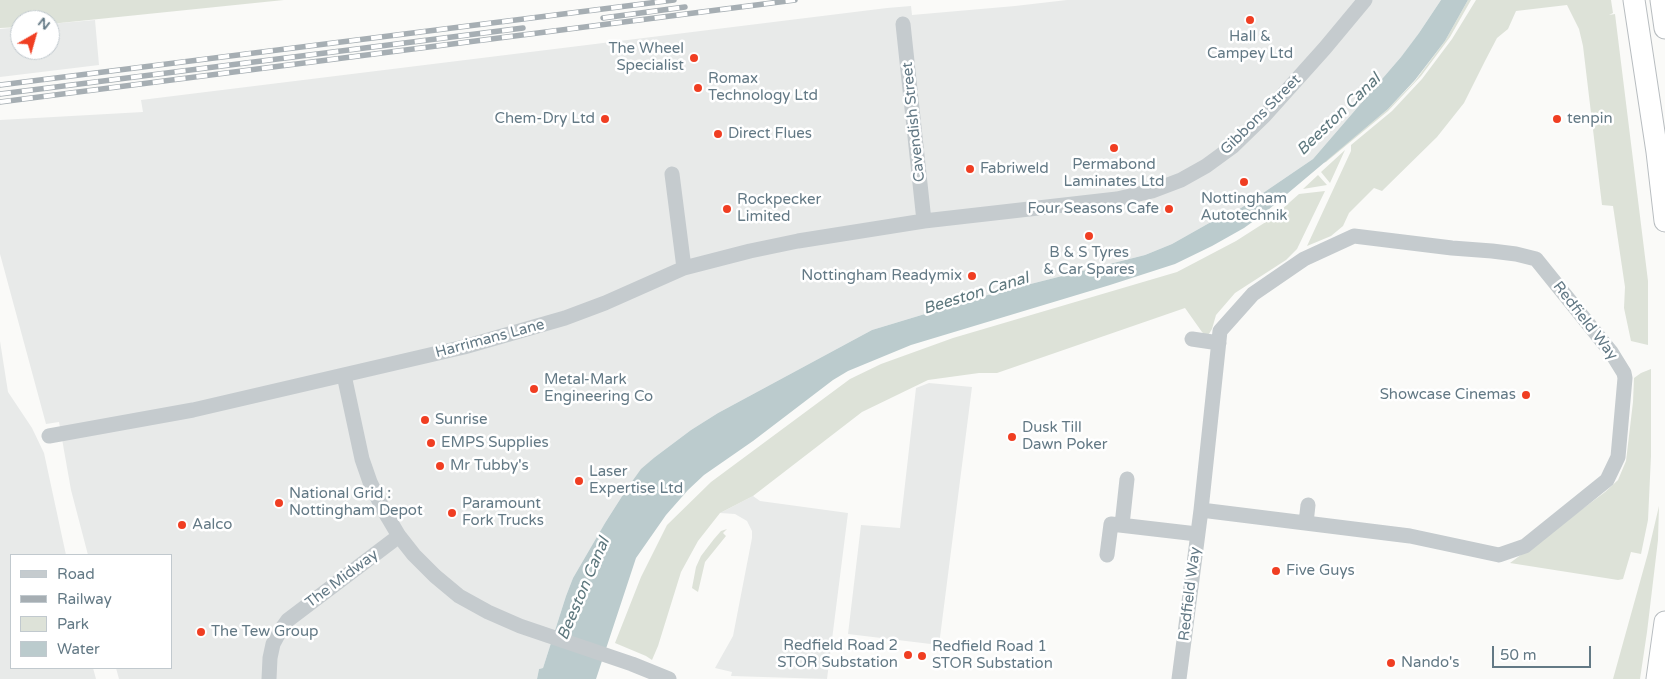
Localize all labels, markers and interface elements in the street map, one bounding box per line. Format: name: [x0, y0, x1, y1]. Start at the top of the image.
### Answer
north arrow: [10, 10, 60, 60]
text: N: [34, 13, 54, 34]
marker: Hall & Campey Ltd: [1244, 14, 1256, 26]
place label: Hall & Campey Ltd: [1207, 28, 1293, 63]
place label: The Wheel Specialist: [608, 40, 684, 75]
marker: The Wheel Specialist: [688, 52, 700, 64]
street label: Cavendish Street: [899, 61, 929, 183]
place label: Romax Technology Ltd: [708, 70, 818, 105]
water label: Beeston Canal: [1293, 70, 1385, 160]
street label: Gibbons Street: [1217, 71, 1305, 159]
marker: Romax Technology Ltd: [692, 82, 704, 94]
place label: Chem-Dry Ltd: [495, 110, 595, 128]
place label: tenpin: [1567, 110, 1613, 128]
marker: Chem-Dry Ltd: [599, 113, 611, 125]
marker: tenpin: [1551, 113, 1563, 125]
place label: Direct Flues: [728, 125, 812, 143]
marker: Direct Flues: [712, 128, 724, 140]
marker: Permabond Laminates Ltd: [1108, 142, 1120, 154]
place label: Permabond Laminates Ltd: [1064, 156, 1164, 191]
place label: Fabriweld: [980, 160, 1049, 178]
marker: Fabriweld: [964, 163, 976, 175]
marker: Nottingham Autotechnik: [1238, 176, 1250, 188]
place label: Nottingham Autotechnik: [1200, 190, 1288, 225]
place label: Rockpecker Limited: [737, 191, 821, 226]
place label: Four Seasons Cafe: [1027, 200, 1159, 218]
marker: Rockpecker Limited: [721, 203, 733, 215]
marker: Four Seasons Cafe: [1163, 203, 1175, 215]
marker: B & S Tyres & Car Spares: [1083, 230, 1095, 242]
place label: B & S Tyres & Car Spares: [1043, 244, 1135, 279]
place label: Nottingham Readymix: [801, 267, 962, 285]
water label: Beeston Canal: [921, 269, 1031, 319]
marker: Nottingham Readymix: [966, 270, 978, 282]
street label: Redfield Way: [1549, 278, 1621, 364]
street label: Harrimans Lane: [434, 316, 546, 362]
place label: Metal-Mark Engineering Co: [544, 371, 653, 406]
marker: Metal-Mark Engineering Co: [528, 383, 540, 395]
place label: Showcase Cinemas: [1380, 386, 1516, 404]
marker: Showcase Cinemas: [1520, 389, 1532, 401]
place label: Sunrise: [435, 411, 488, 429]
marker: Sunrise: [419, 414, 431, 426]
place label: Dusk Till Dawn Poker: [1022, 419, 1108, 454]
marker: Dusk Till Dawn Poker: [1006, 431, 1018, 443]
place label: EMPS Supplies: [441, 434, 549, 452]
marker: EMPS Supplies: [425, 437, 437, 449]
place label: Mr Tubby's: [450, 457, 529, 475]
marker: Mr Tubby's: [434, 460, 446, 472]
place label: Laser Expertise Ltd: [589, 463, 683, 498]
marker: Laser Expertise Ltd: [573, 475, 585, 487]
place label: National Grid : Nottingham Depot: [289, 485, 423, 520]
place label: Paramount Fork Trucks: [462, 495, 544, 530]
marker: National Grid : Nottingham Depot: [273, 497, 285, 509]
marker: Paramount Fork Trucks: [446, 507, 458, 519]
place label: Aalco: [192, 516, 232, 534]
marker: Aalco: [176, 519, 188, 531]
water label: Beeston Canal: [554, 535, 614, 643]
street label: The Midway: [302, 546, 382, 612]
street label: Redfield Way: [1175, 546, 1205, 642]
legend: [10, 554, 172, 669]
place label: Five Guys: [1286, 562, 1355, 580]
text: Road: [57, 565, 95, 583]
marker: Five Guys: [1270, 565, 1282, 577]
text: Railway: [57, 590, 112, 608]
text: Park: [57, 615, 89, 633]
place label: The Tew Group: [211, 623, 319, 641]
marker: The Tew Group: [195, 626, 207, 638]
scale bar: [1495, 636, 1594, 668]
place label: Redfield Road 2 STOR Substation: [777, 637, 898, 672]
place label: Redfield Road 1 STOR Substation: [932, 638, 1053, 673]
text: Water: [57, 640, 100, 658]
text: 50 m: [1500, 646, 1537, 664]
marker: Redfield Road 2 STOR Substation: [902, 649, 914, 661]
marker: Redfield Road 1 STOR Substation: [916, 650, 928, 662]
place label: Nando's: [1401, 654, 1460, 672]
marker: Nando's: [1385, 657, 1397, 669]

